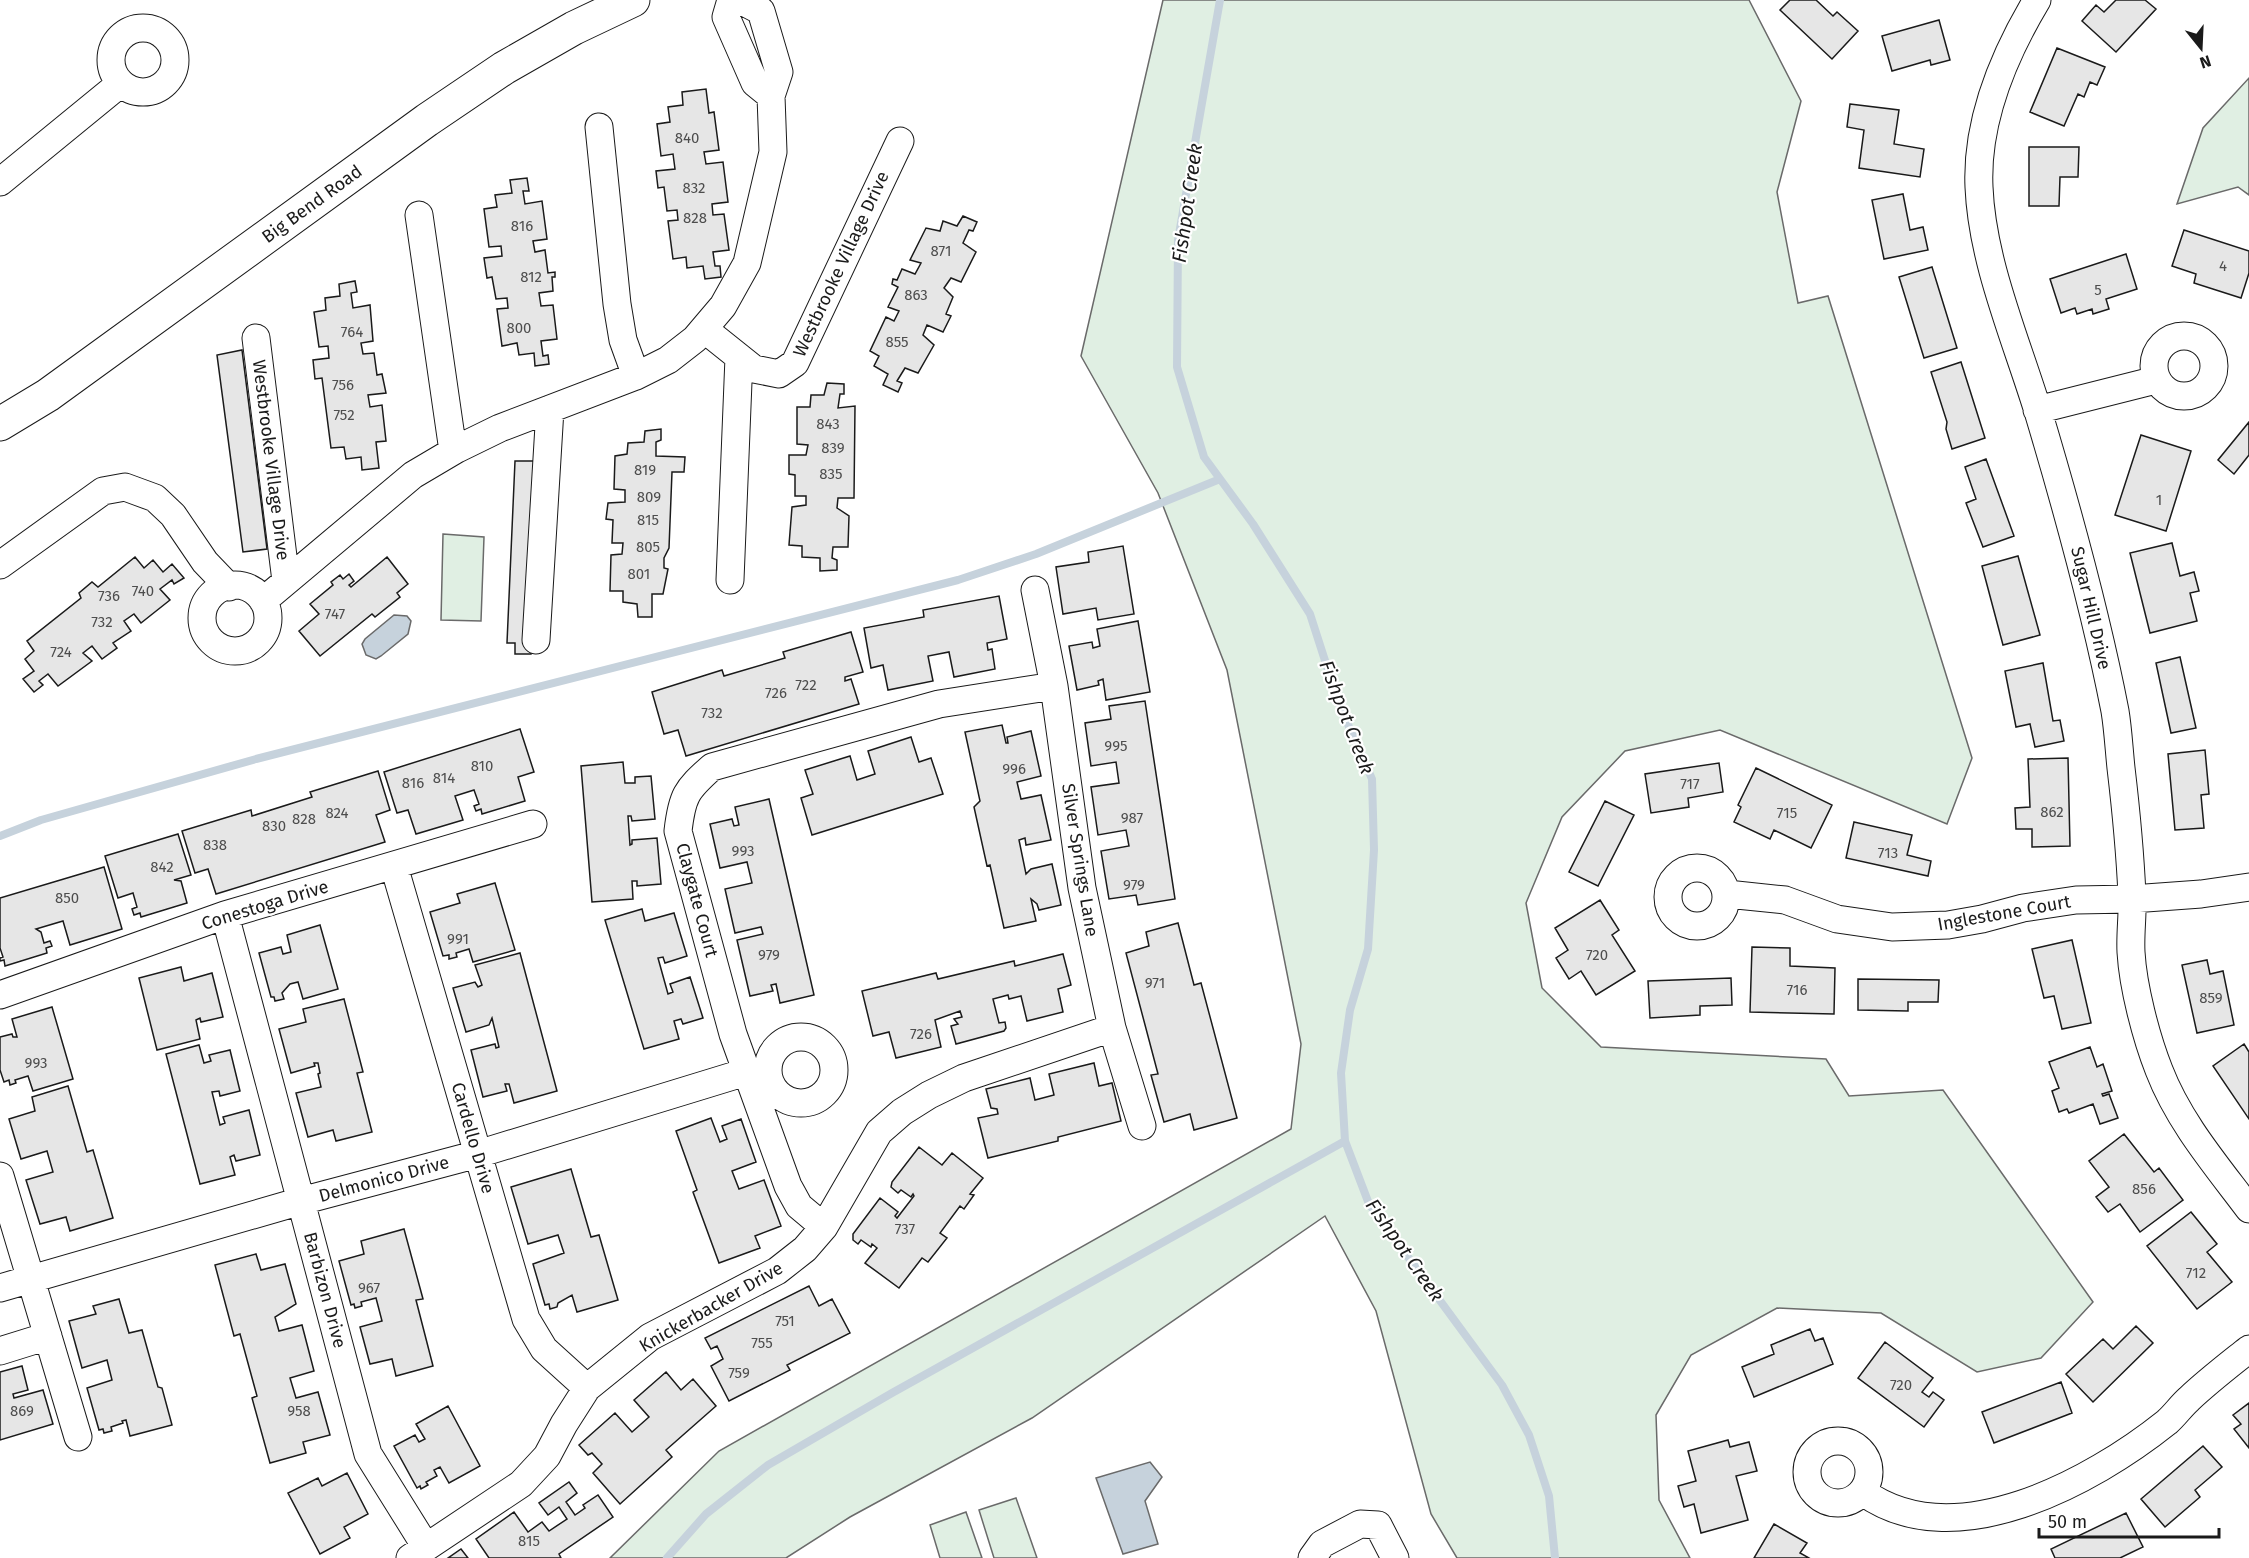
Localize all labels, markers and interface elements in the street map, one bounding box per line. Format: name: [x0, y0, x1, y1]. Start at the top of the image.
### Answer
north arrow: [2171, 18, 2231, 78]
text: N: [2198, 51, 2213, 72]
house number: 840: [675, 129, 699, 147]
water label: Fishpot Creek: [1167, 142, 1207, 264]
street label: Big Bend Road: [258, 160, 366, 248]
street label: Westbrooke Village Drive: [788, 168, 894, 360]
house number: 832: [682, 179, 706, 197]
house number: 828: [683, 209, 707, 227]
house number: 816: [511, 217, 533, 235]
house number: 871: [931, 242, 951, 260]
house number: 4: [2219, 257, 2227, 275]
house number: 812: [520, 268, 542, 286]
house number: 5: [2094, 281, 2102, 299]
house number: 863: [904, 286, 928, 304]
house number: 800: [506, 319, 532, 337]
house number: 764: [341, 323, 363, 341]
house number: 855: [885, 333, 909, 351]
street label: Westbrooke Village Drive: [248, 358, 294, 562]
house number: 756: [332, 376, 354, 394]
house number: 752: [333, 406, 355, 424]
house number: 843: [816, 415, 840, 433]
house number: 839: [821, 439, 845, 457]
house number: 819: [634, 461, 656, 479]
house number: 835: [819, 465, 843, 483]
house number: 809: [637, 488, 661, 506]
house number: 1: [2156, 491, 2162, 509]
house number: 815: [637, 511, 659, 529]
house number: 805: [636, 538, 660, 556]
street label: Sugar Hill Drive: [2066, 544, 2116, 672]
house number: 801: [628, 565, 650, 583]
house number: 740: [132, 582, 154, 600]
house number: 736: [98, 587, 120, 605]
house number: 747: [325, 605, 346, 623]
house number: 732: [91, 613, 113, 631]
house number: 724: [50, 643, 72, 661]
water label: Fishpot Creek: [1314, 657, 1380, 777]
house number: 722: [795, 676, 817, 694]
house number: 726: [765, 684, 787, 702]
house number: 732: [701, 704, 723, 722]
house number: 995: [1104, 737, 1128, 755]
house number: 810: [471, 757, 493, 775]
house number: 996: [1002, 760, 1026, 778]
house number: 814: [433, 769, 455, 787]
house number: 816: [402, 774, 424, 792]
house number: 717: [1680, 775, 1700, 793]
street label: Silver Springs Lane: [1057, 782, 1103, 938]
house number: 862: [2040, 803, 2064, 821]
house number: 824: [325, 804, 349, 822]
house number: 715: [1777, 804, 1797, 822]
house number: 987: [1121, 809, 1144, 827]
house number: 828: [292, 810, 316, 828]
house number: 830: [262, 817, 286, 835]
house number: 838: [203, 836, 227, 854]
street label: Claygate Court: [671, 841, 723, 960]
house number: 993: [732, 842, 754, 860]
house number: 713: [1878, 844, 1898, 862]
house number: 842: [150, 858, 174, 876]
street label: Conestoga Drive: [199, 875, 331, 935]
house number: 979: [1123, 876, 1145, 894]
house number: 850: [55, 889, 79, 907]
street label: Inglestone Court: [1936, 890, 2073, 936]
house number: 991: [447, 930, 469, 948]
house number: 979: [758, 946, 780, 964]
house number: 720: [1586, 946, 1608, 964]
house number: 971: [1145, 974, 1165, 992]
house number: 716: [1787, 981, 1807, 999]
house number: 859: [2199, 989, 2223, 1007]
house number: 726: [910, 1025, 932, 1043]
house number: 993: [25, 1054, 47, 1072]
street label: Cardello Drive: [447, 1080, 499, 1196]
street label: Delmonico Drive: [316, 1151, 452, 1207]
house number: 856: [2132, 1180, 2156, 1198]
water label: Fishpot Creek: [1361, 1194, 1449, 1306]
house number: 737: [895, 1220, 916, 1238]
street label: Barbizon Drive: [299, 1230, 351, 1350]
street label: Knickerbacker Drive: [635, 1257, 787, 1357]
house number: 712: [2186, 1264, 2206, 1282]
house number: 967: [358, 1279, 380, 1297]
house number: 751: [775, 1312, 795, 1330]
house number: 755: [751, 1334, 773, 1352]
house number: 759: [728, 1364, 750, 1382]
house number: 720: [1890, 1376, 1912, 1394]
house number: 869: [10, 1402, 34, 1420]
house number: 958: [287, 1402, 311, 1420]
scale bar: [2039, 1501, 2219, 1539]
text: 50 m: [2048, 1511, 2087, 1533]
house number: 815: [518, 1532, 540, 1550]

